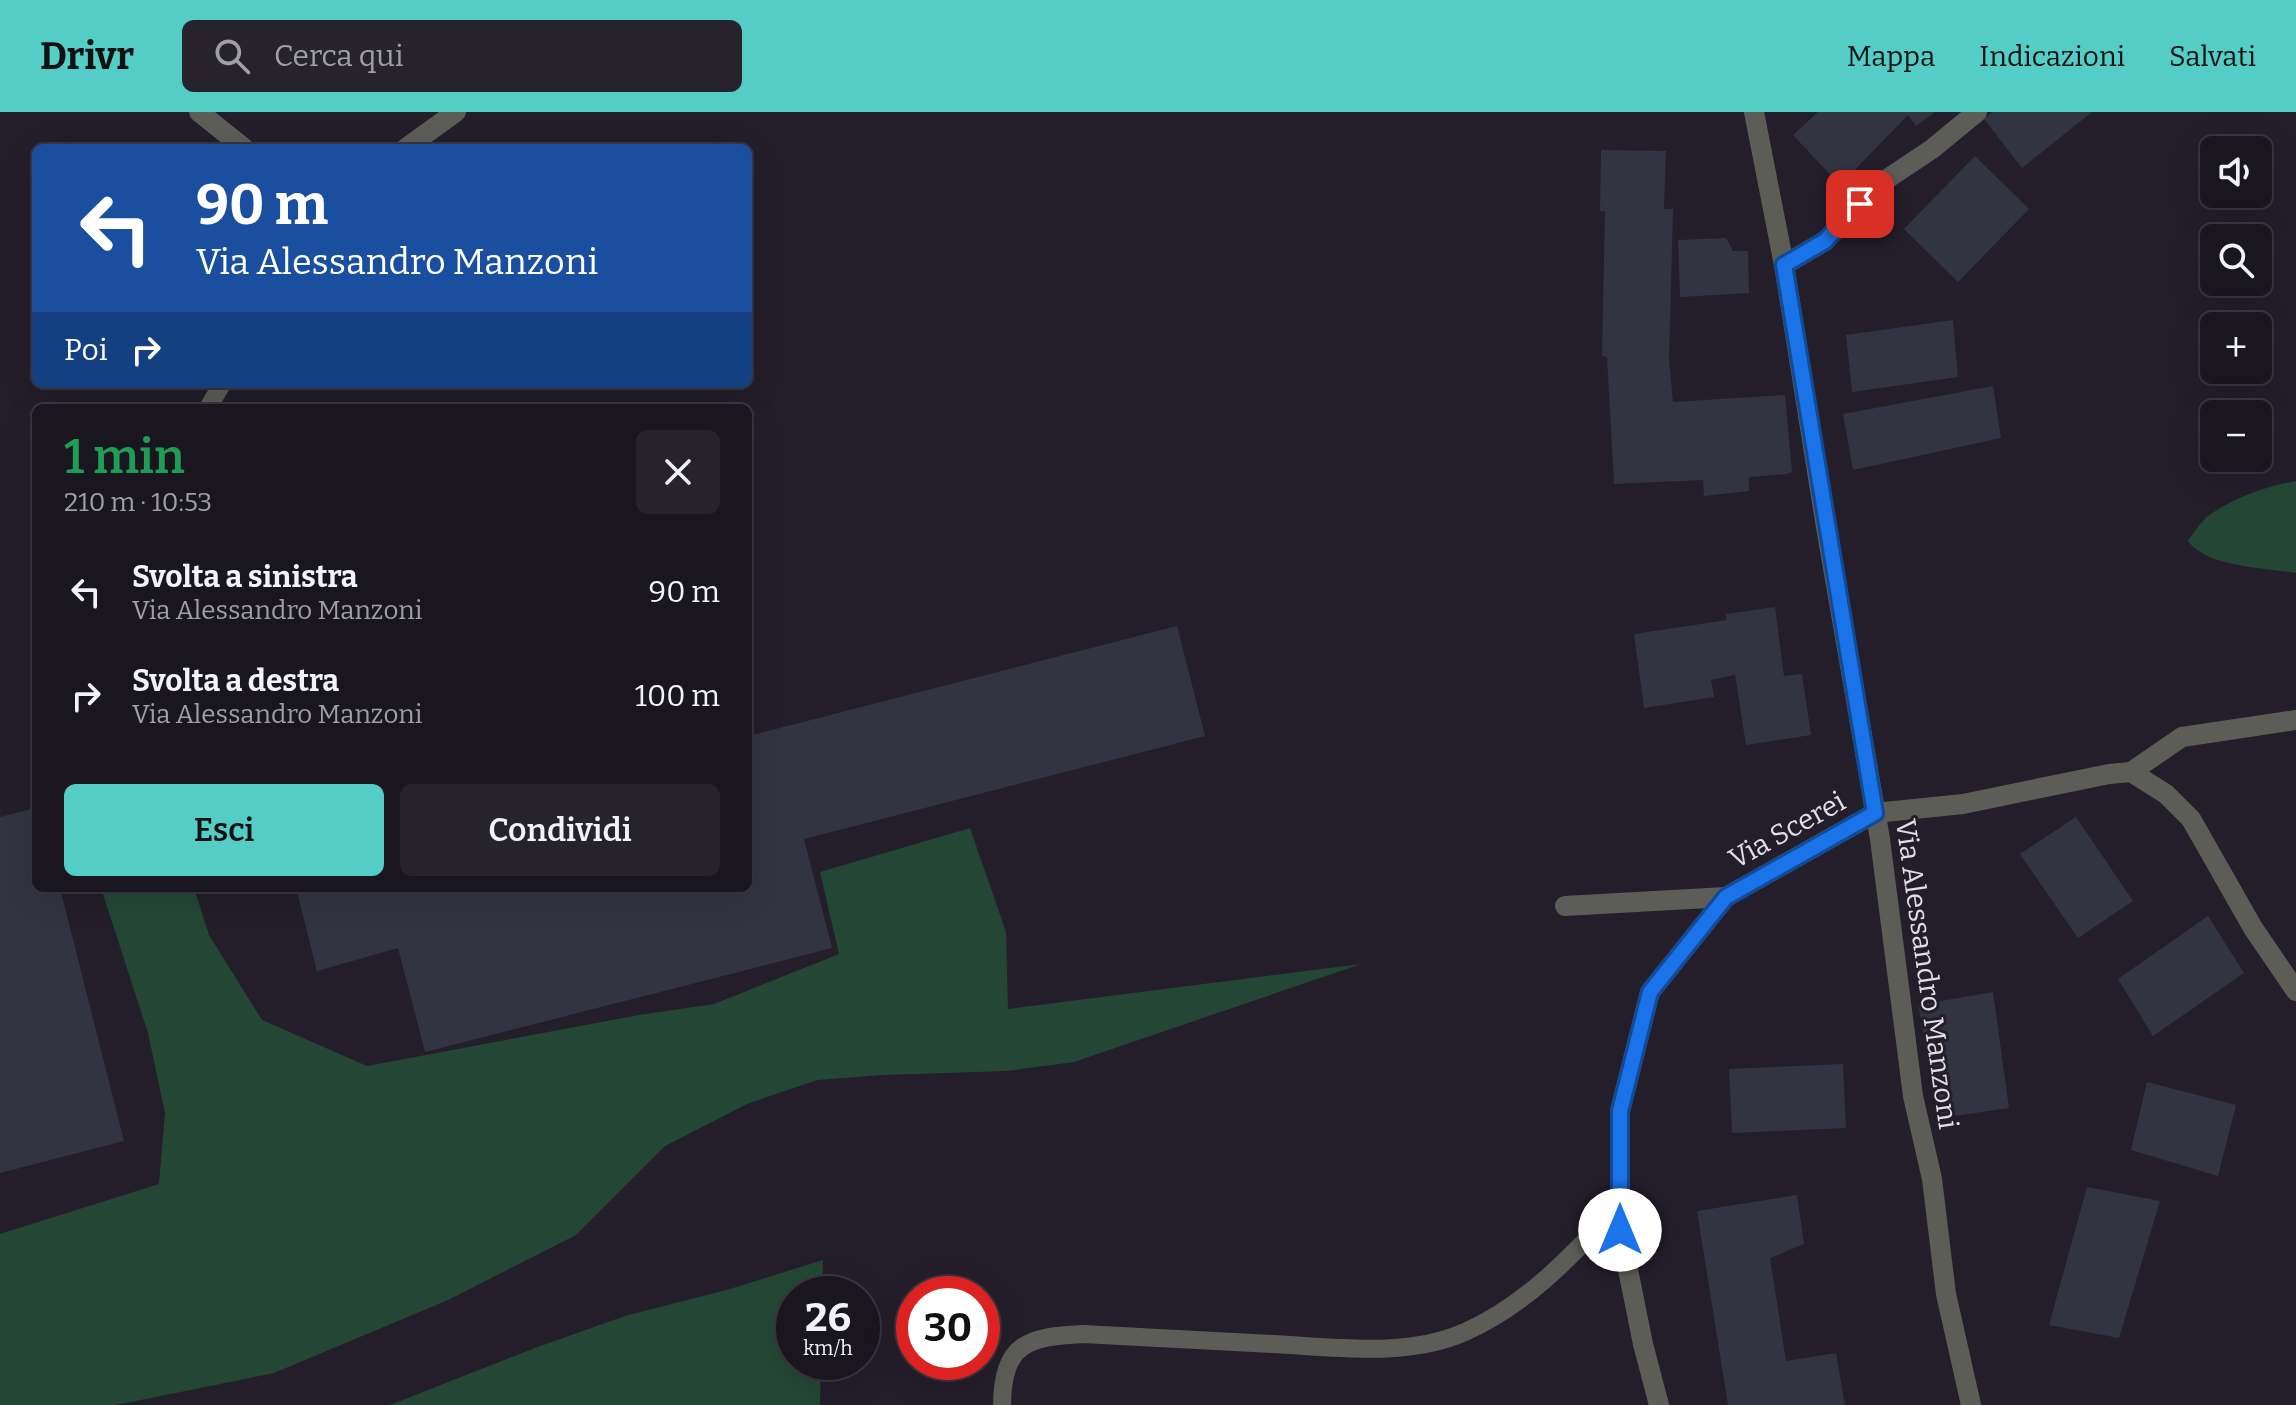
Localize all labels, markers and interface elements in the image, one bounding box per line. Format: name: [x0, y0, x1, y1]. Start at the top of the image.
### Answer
search box: [182, 20, 742, 92]
text: Drivr: [40, 33, 134, 79]
icon: search: [210, 34, 254, 78]
text: Cerca qui: [274, 38, 404, 74]
text: Mappa: [1847, 40, 1935, 73]
text: Indicazioni: [1979, 40, 2125, 73]
text: Salvati: [2169, 40, 2256, 73]
map controls: [2200, 136, 2272, 472]
button: sound: [2200, 136, 2272, 208]
pin: [1826, 170, 1894, 238]
text: 90 m: [196, 172, 328, 239]
icon: left: [64, 176, 168, 280]
icon: arrive: [1838, 182, 1882, 226]
button: search: [2200, 224, 2272, 296]
text: Via Alessandro Manzoni: [196, 240, 598, 284]
button: +: [2200, 312, 2272, 384]
icon: right: [124, 328, 168, 372]
text: Poi: [64, 332, 108, 368]
button: −: [2200, 400, 2272, 472]
text: 1 min: [64, 428, 185, 486]
button: close: [636, 430, 720, 514]
text: 210 m · 10:53: [64, 487, 212, 518]
text: Svolta a sinistra: [132, 559, 358, 595]
icon: left: [64, 570, 108, 614]
text: 90 m: [649, 574, 720, 610]
text: Via Alessandro Manzoni: [132, 595, 423, 626]
text: Svolta a destra: [132, 663, 339, 699]
icon: right: [64, 674, 108, 718]
text: 100 m: [635, 678, 720, 714]
text: Via Alessandro Manzoni: [132, 699, 423, 730]
button: Esci: [64, 784, 384, 876]
button: Condividi: [400, 784, 720, 876]
street label: Via Scerei: [1723, 785, 1851, 875]
street label: Via Alessandro Manzoni: [1889, 817, 1965, 1131]
position arrow: [1578, 1188, 1662, 1272]
speed limit sign: 30: [896, 1276, 1000, 1380]
text: 26: [805, 1294, 851, 1342]
text: km/h: [803, 1336, 853, 1360]

